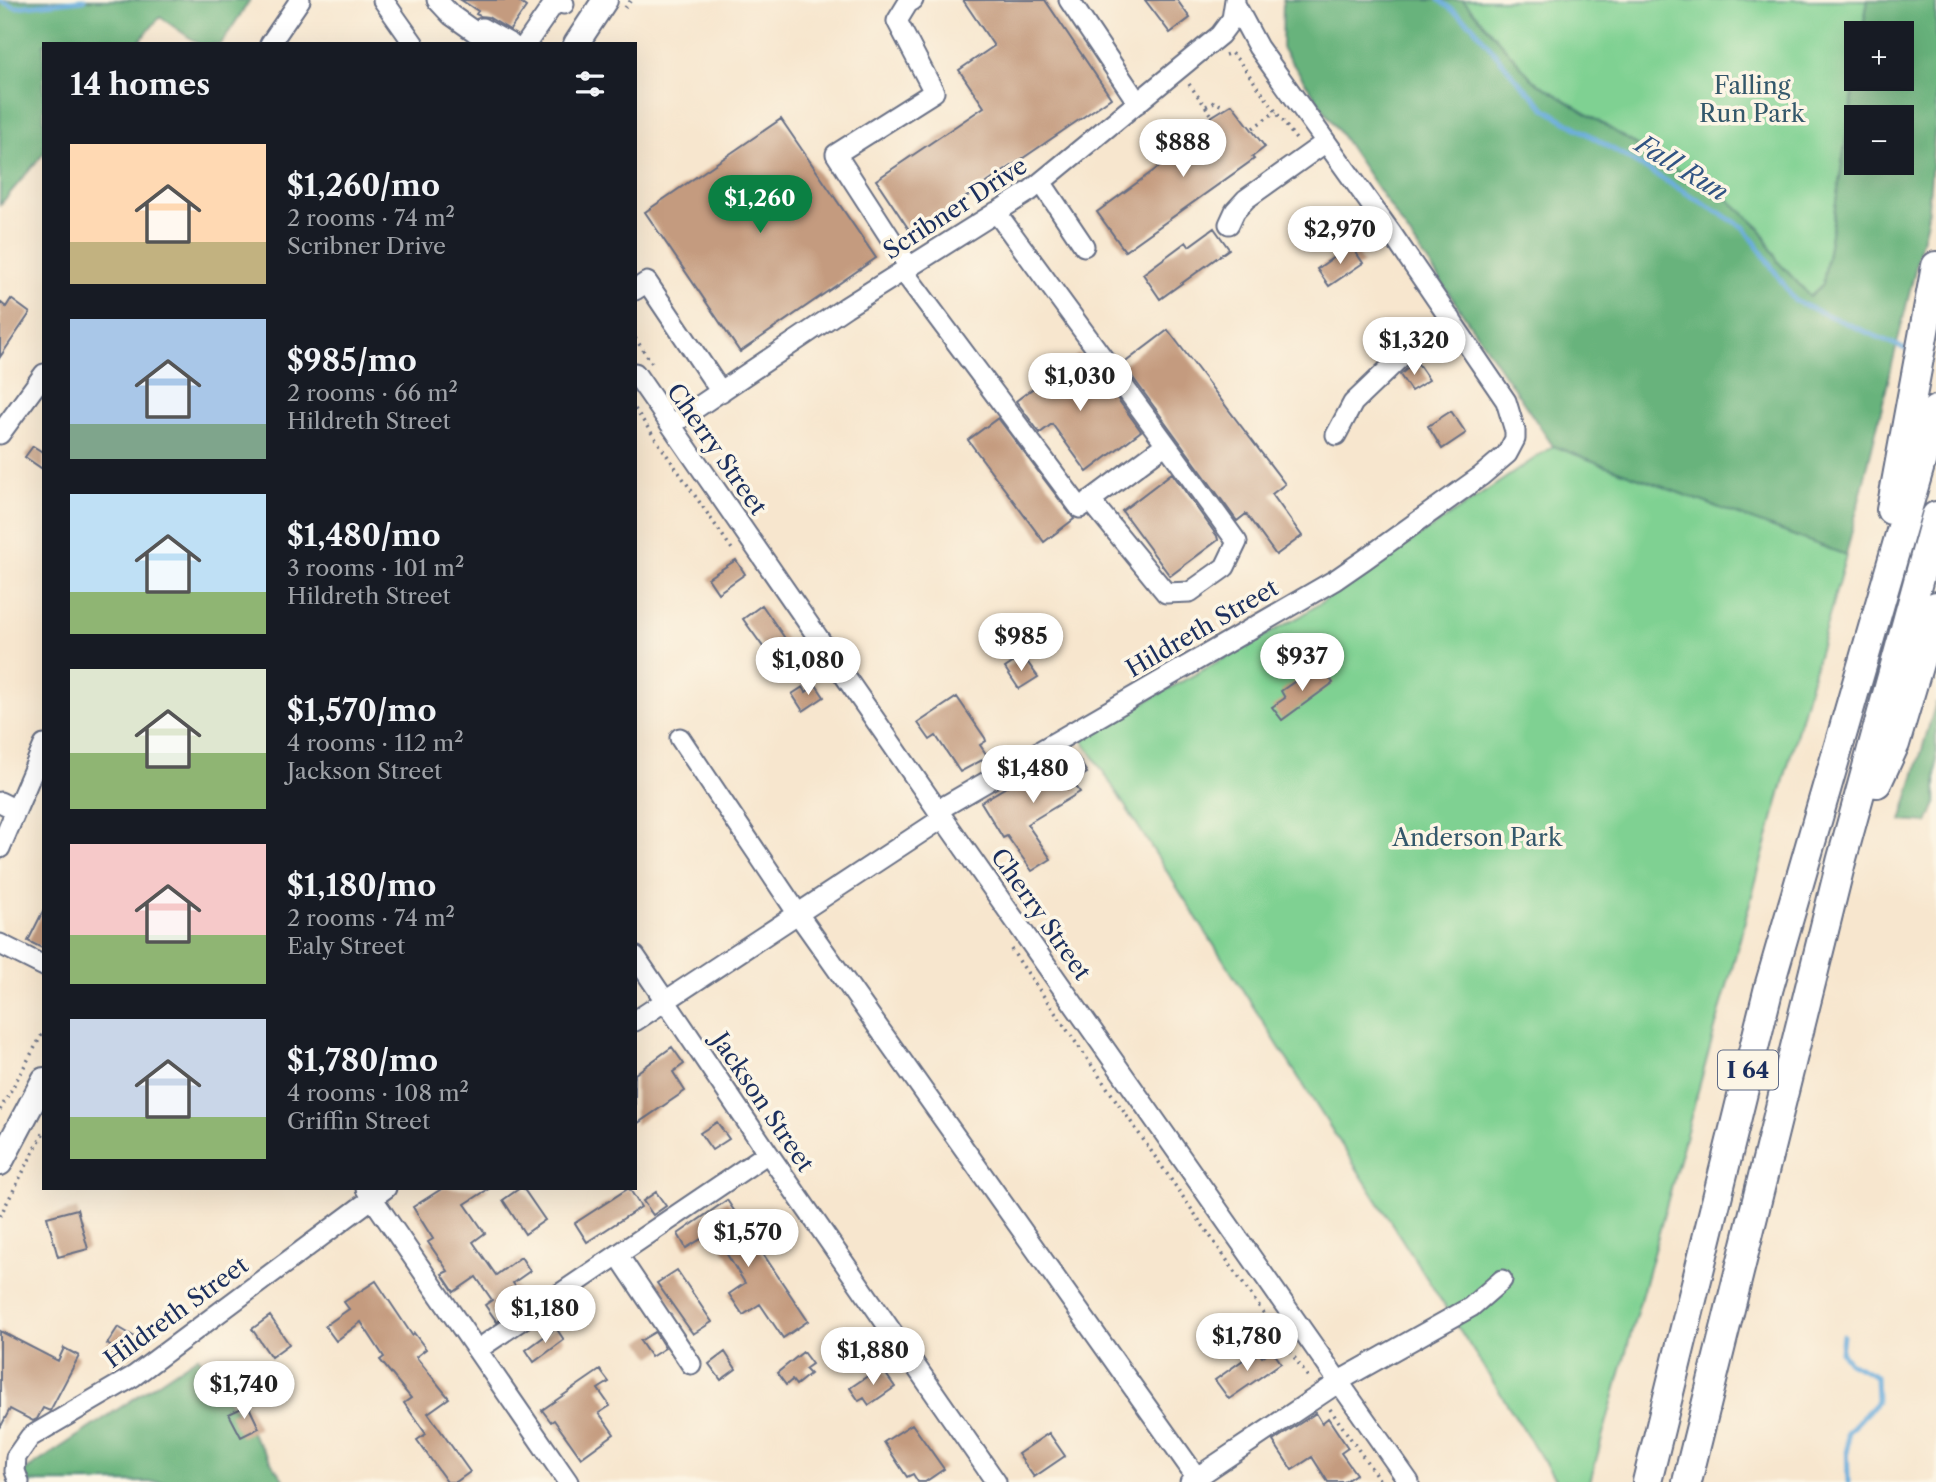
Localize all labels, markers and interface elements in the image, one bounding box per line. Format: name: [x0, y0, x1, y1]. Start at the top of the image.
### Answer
map controls: [1844, 21, 1914, 175]
button: +: [1844, 21, 1914, 91]
icon: filters: [571, 65, 609, 103]
text: 14 homes: [70, 66, 210, 103]
park label: Falling Run Park: [1699, 71, 1806, 128]
button: −: [1844, 105, 1914, 175]
pin: $888: [1142, 120, 1224, 179]
water label: Fall Run: [1628, 127, 1734, 208]
text: $888: [1155, 128, 1211, 156]
street label: Scribner Drive: [878, 151, 1032, 265]
text: $1,260/mo: [287, 167, 440, 204]
icon: home: [126, 172, 210, 256]
pin: $1,260: [703, 176, 817, 235]
text: $1,260: [724, 184, 796, 212]
text: 2 rooms · 74 m²: [287, 204, 455, 232]
pin: $2,970: [1283, 206, 1397, 266]
text: $2,970: [1304, 215, 1376, 243]
text: Scribner Drive: [287, 232, 446, 260]
pin: $1,320: [1357, 318, 1471, 377]
text: $1,320: [1379, 326, 1449, 354]
text: $985/mo: [287, 342, 417, 379]
icon: home: [126, 347, 210, 431]
pin: $1,030: [1023, 354, 1137, 413]
text: $1,030: [1044, 362, 1116, 390]
street label: Cherry Street: [661, 378, 773, 521]
text: 2 rooms · 66 m²: [287, 379, 458, 407]
text: Hildreth Street: [287, 407, 451, 435]
text: $1,480/mo: [287, 517, 441, 554]
icon: home: [126, 522, 210, 606]
text: 3 rooms · 101 m²: [287, 554, 464, 582]
street label: Hildreth Street: [1121, 572, 1284, 683]
text: Hildreth Street: [287, 582, 451, 610]
pin: $985: [980, 614, 1062, 673]
text: $985: [994, 622, 1048, 650]
pin: $937: [1261, 634, 1343, 693]
pin: $1,080: [751, 638, 865, 697]
text: $937: [1276, 642, 1328, 670]
text: $1,080: [772, 646, 844, 674]
text: $1,570/mo: [287, 692, 437, 729]
icon: home: [126, 697, 210, 781]
text: 4 rooms · 112 m²: [287, 729, 464, 757]
pin: $1,480: [976, 746, 1090, 805]
text: $1,480: [997, 754, 1069, 782]
text: Jackson Street: [287, 757, 442, 785]
park label: Anderson Park: [1391, 823, 1563, 852]
street label: Cherry Street: [985, 843, 1097, 986]
text: $1,180/mo: [287, 867, 436, 904]
icon: home: [126, 872, 210, 956]
text: 2 rooms · 74 m²: [287, 904, 455, 932]
text: Ealy Street: [287, 932, 405, 960]
street label: Jackson Street: [703, 1023, 821, 1178]
text: $1,780/mo: [287, 1042, 438, 1079]
icon: home: [126, 1047, 210, 1131]
road number: I 64: [1718, 1050, 1778, 1090]
text: 4 rooms · 108 m²: [287, 1079, 469, 1107]
text: Griffin Street: [287, 1107, 430, 1135]
pin: $1,570: [691, 1210, 805, 1269]
text: $1,570: [714, 1218, 782, 1246]
street label: Hildreth Street: [98, 1250, 254, 1374]
pin: $1,180: [488, 1286, 602, 1345]
text: $1,180: [511, 1294, 579, 1322]
pin: $1,780: [1190, 1314, 1304, 1373]
text: $1,780: [1212, 1322, 1282, 1350]
pin: $1,880: [816, 1328, 930, 1387]
text: $1,880: [837, 1336, 909, 1364]
pin: $1,740: [187, 1362, 301, 1421]
text: $1,740: [210, 1370, 278, 1398]

